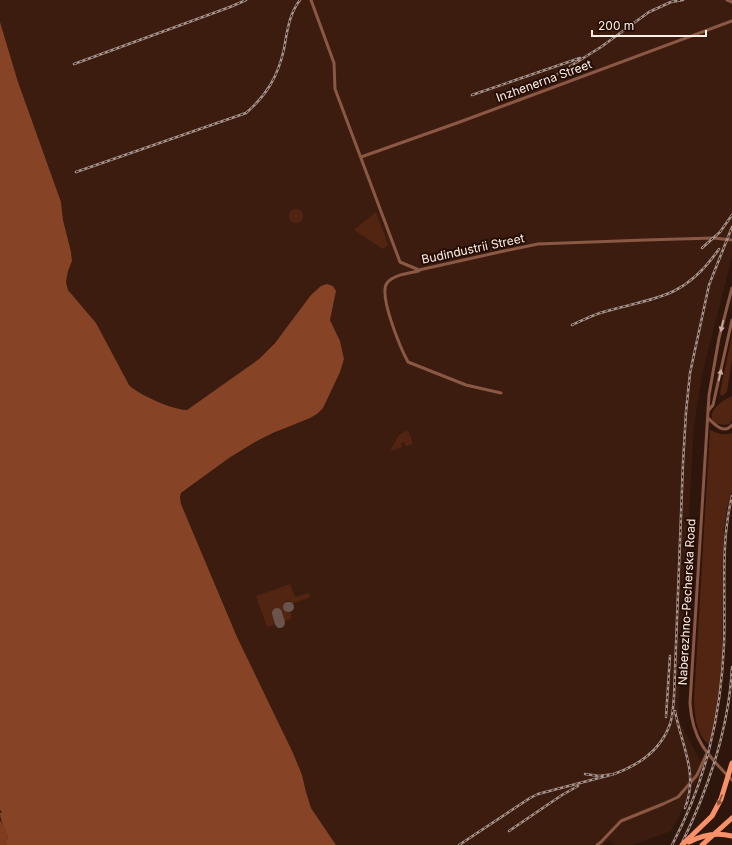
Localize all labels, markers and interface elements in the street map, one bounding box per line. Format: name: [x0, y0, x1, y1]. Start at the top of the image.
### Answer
scale bar: [592, 12, 706, 38]
text: 200 m: [598, 18, 634, 33]
street label: Inzhenerna Street: [494, 56, 594, 105]
street label: Budindustrii Street: [420, 230, 526, 267]
one-way arrow: [718, 320, 724, 332]
one-way arrow: [717, 369, 723, 381]
street label: Naberezhno-Pecherska Road: [675, 518, 698, 686]
one-way arrow: [717, 794, 723, 806]

